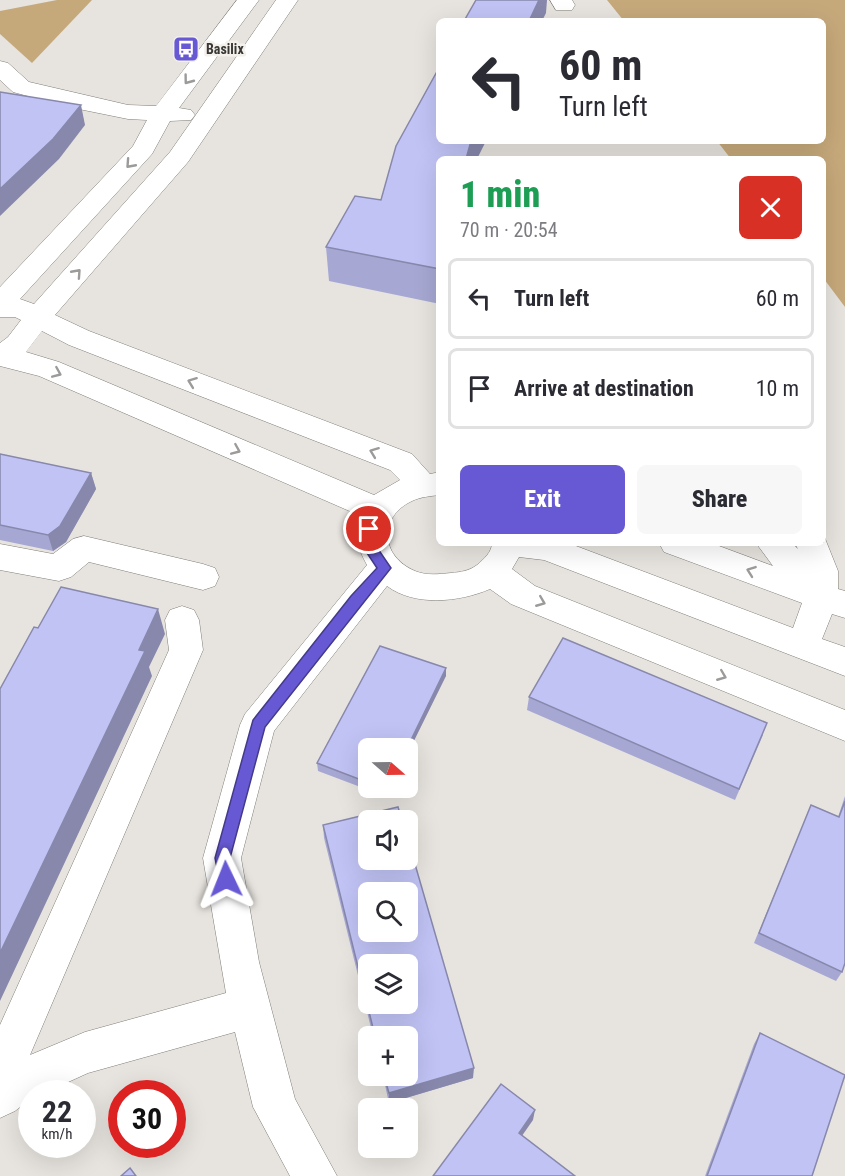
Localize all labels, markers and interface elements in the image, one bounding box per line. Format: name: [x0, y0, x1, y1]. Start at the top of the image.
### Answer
bus stop icon: Basilix: [171, 34, 201, 64]
place label: Basilix: [206, 41, 244, 57]
text: 60 m: [559, 41, 642, 90]
icon: left: [460, 42, 538, 120]
one-way arrow: [184, 74, 195, 85]
text: Turn left: [559, 91, 648, 123]
one-way arrow: [126, 157, 137, 168]
text: 1 min: [460, 174, 540, 216]
button: close: [739, 176, 802, 239]
text: 70 m · 20:54: [460, 218, 558, 242]
one-way arrow: [70, 269, 81, 280]
icon: left: [463, 282, 496, 315]
text: Turn left: [514, 286, 589, 311]
text: 60 m: [756, 286, 799, 311]
one-way arrow: [51, 366, 62, 378]
icon: arrive: [463, 372, 496, 405]
one-way arrow: [188, 376, 198, 389]
text: Arrive at destination: [514, 376, 694, 401]
text: 10 m: [756, 376, 799, 401]
one-way arrow: [230, 443, 241, 455]
one-way arrow: [370, 447, 381, 459]
button: Exit: [460, 465, 625, 534]
button: Share: [637, 465, 802, 534]
pin: [343, 503, 394, 554]
icon: arrive: [352, 512, 385, 545]
one-way arrow: [746, 565, 757, 578]
one-way arrow: [535, 595, 546, 607]
one-way arrow: [716, 668, 726, 681]
north arrow: [358, 738, 418, 798]
map controls: [358, 738, 418, 1158]
button: sound: [358, 810, 418, 870]
position arrow: [194, 847, 258, 911]
button: search: [358, 882, 418, 942]
button: layers: [358, 954, 418, 1014]
button: +: [358, 1026, 418, 1086]
speed limit sign: 30: [108, 1080, 186, 1158]
text: 22: [42, 1094, 72, 1129]
button: −: [358, 1098, 418, 1158]
text: km/h: [42, 1125, 72, 1143]

